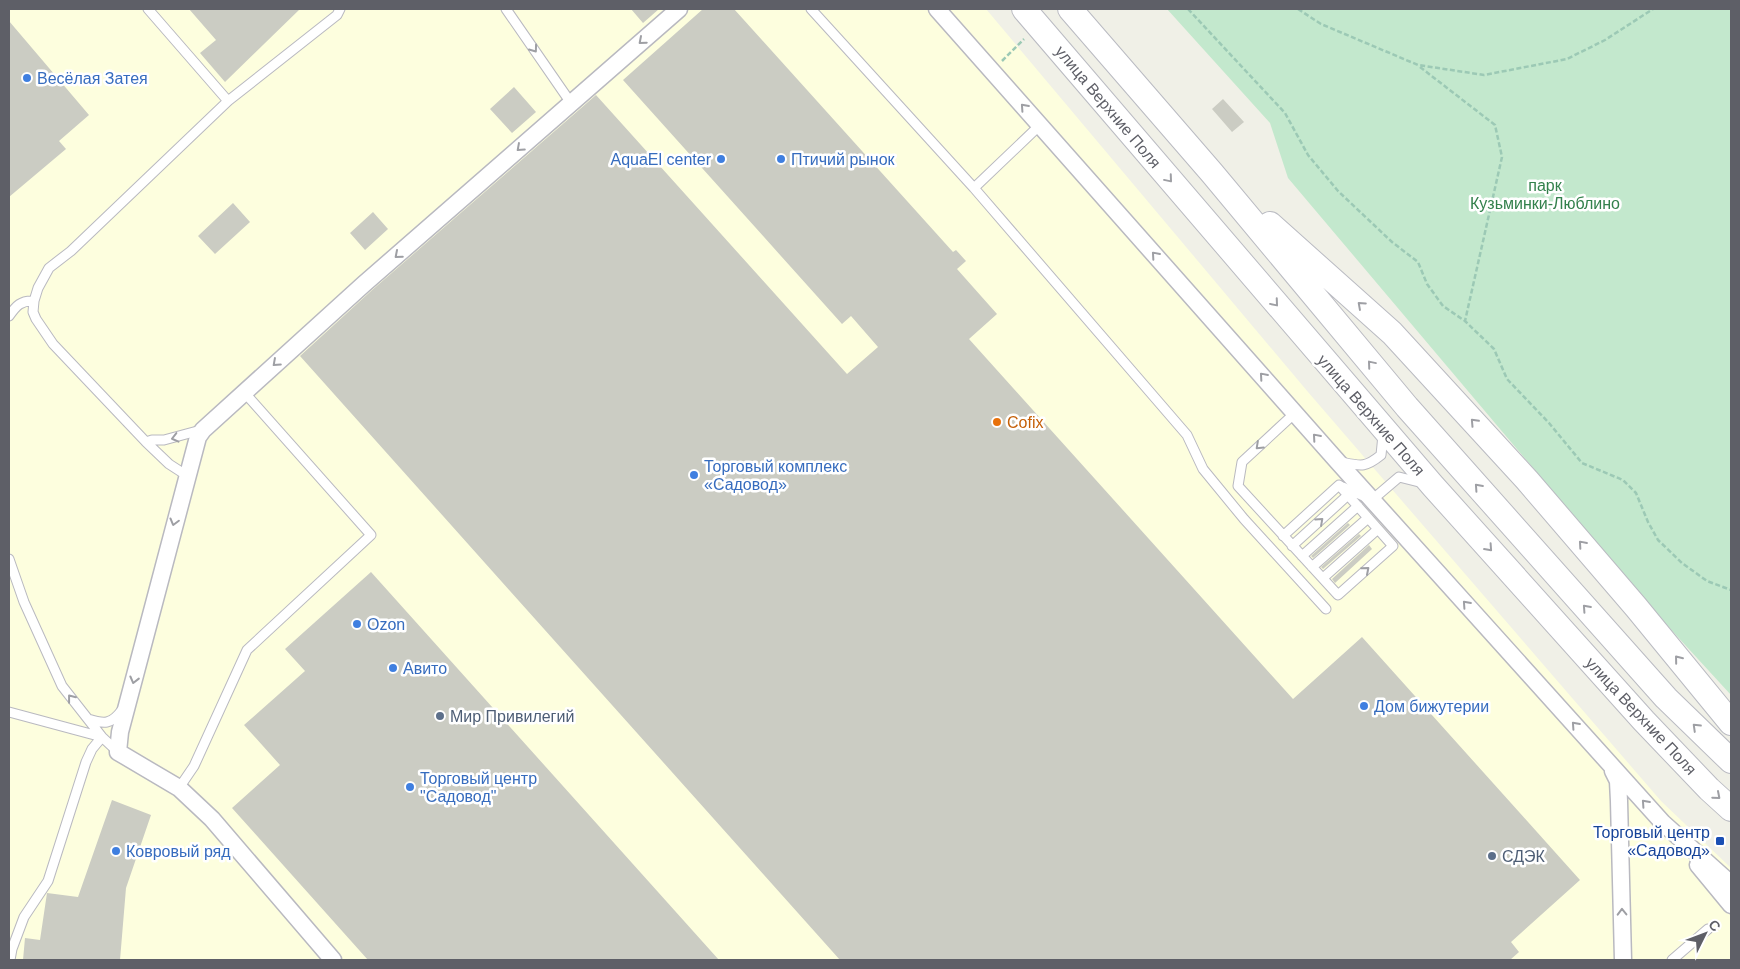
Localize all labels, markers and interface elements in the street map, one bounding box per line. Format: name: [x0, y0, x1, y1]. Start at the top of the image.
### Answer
one-way arrow: [638, 35, 647, 44]
one-way arrow: [528, 43, 537, 52]
street label: улица Верхние Поля: [1052, 43, 1164, 171]
place label: Весёлая Затея: [37, 70, 148, 87]
marker: Весёлая Затея: [21, 72, 33, 84]
one-way arrow: [1021, 103, 1030, 112]
one-way arrow: [516, 142, 525, 151]
place label: AquaEl center: [610, 151, 712, 168]
place label: Птичий рынок: [791, 151, 896, 168]
marker: AquaEl center: [715, 153, 727, 165]
marker: Птичий рынок: [775, 153, 787, 165]
one-way arrow: [1164, 173, 1172, 182]
park label: парк Кузьминки-Люблино: [1470, 177, 1620, 212]
one-way arrow: [394, 250, 403, 259]
one-way arrow: [1152, 251, 1161, 260]
one-way arrow: [1269, 297, 1278, 306]
one-way arrow: [1358, 302, 1367, 311]
street label: улица Верхние Поля: [1314, 351, 1428, 479]
one-way arrow: [273, 357, 282, 366]
one-way arrow: [1369, 361, 1377, 370]
one-way arrow: [1259, 373, 1268, 382]
place label: Cofix: [1007, 414, 1043, 431]
marker: Cofix: [991, 416, 1003, 428]
one-way arrow: [1471, 419, 1480, 428]
one-way arrow: [170, 432, 179, 443]
one-way arrow: [1313, 434, 1322, 443]
one-way arrow: [1256, 440, 1265, 449]
place label: Торговый комплекс «Садовод»: [704, 458, 847, 493]
marker: Торговый комплекс «Садовод»: [688, 469, 700, 481]
one-way arrow: [1475, 483, 1484, 492]
one-way arrow: [1315, 517, 1324, 526]
one-way arrow: [170, 518, 180, 526]
one-way arrow: [1578, 540, 1587, 549]
one-way arrow: [1483, 543, 1492, 552]
one-way arrow: [1360, 567, 1369, 576]
one-way arrow: [1463, 601, 1472, 610]
one-way arrow: [1583, 605, 1592, 614]
place label: Ozon: [367, 616, 405, 633]
marker: Ozon: [351, 618, 363, 630]
street label: улица Верхние Поля: [1582, 654, 1700, 778]
one-way arrow: [1675, 655, 1684, 664]
place label: Авито: [403, 660, 447, 677]
marker: Авито: [387, 662, 399, 674]
one-way arrow: [129, 675, 139, 683]
one-way arrow: [68, 695, 77, 704]
place label: Дом бижутерии: [1374, 698, 1489, 715]
marker: Дом бижутерии: [1358, 700, 1370, 712]
place label: Мир Привилегий: [450, 708, 574, 725]
marker: Мир Привилегий: [434, 710, 446, 722]
one-way arrow: [1572, 721, 1581, 730]
one-way arrow: [1693, 724, 1702, 733]
place label: Торговый центр "Садовод": [420, 770, 537, 805]
marker: Торговый центр "Садовод": [404, 781, 416, 793]
one-way arrow: [1712, 790, 1721, 799]
one-way arrow: [1642, 799, 1651, 808]
place label: Торговый центр «Садовод»: [1593, 824, 1710, 859]
marker: Торговый центр «Садовод»: [1714, 835, 1726, 847]
place label: Ковровый ряд: [126, 843, 231, 860]
marker: Ковровый ряд: [110, 845, 122, 857]
place label: СДЭК: [1502, 848, 1546, 865]
marker: СДЭК: [1486, 850, 1498, 862]
one-way arrow: [1616, 907, 1627, 915]
north arrow: [1680, 909, 1730, 959]
text: С: [1705, 916, 1724, 934]

